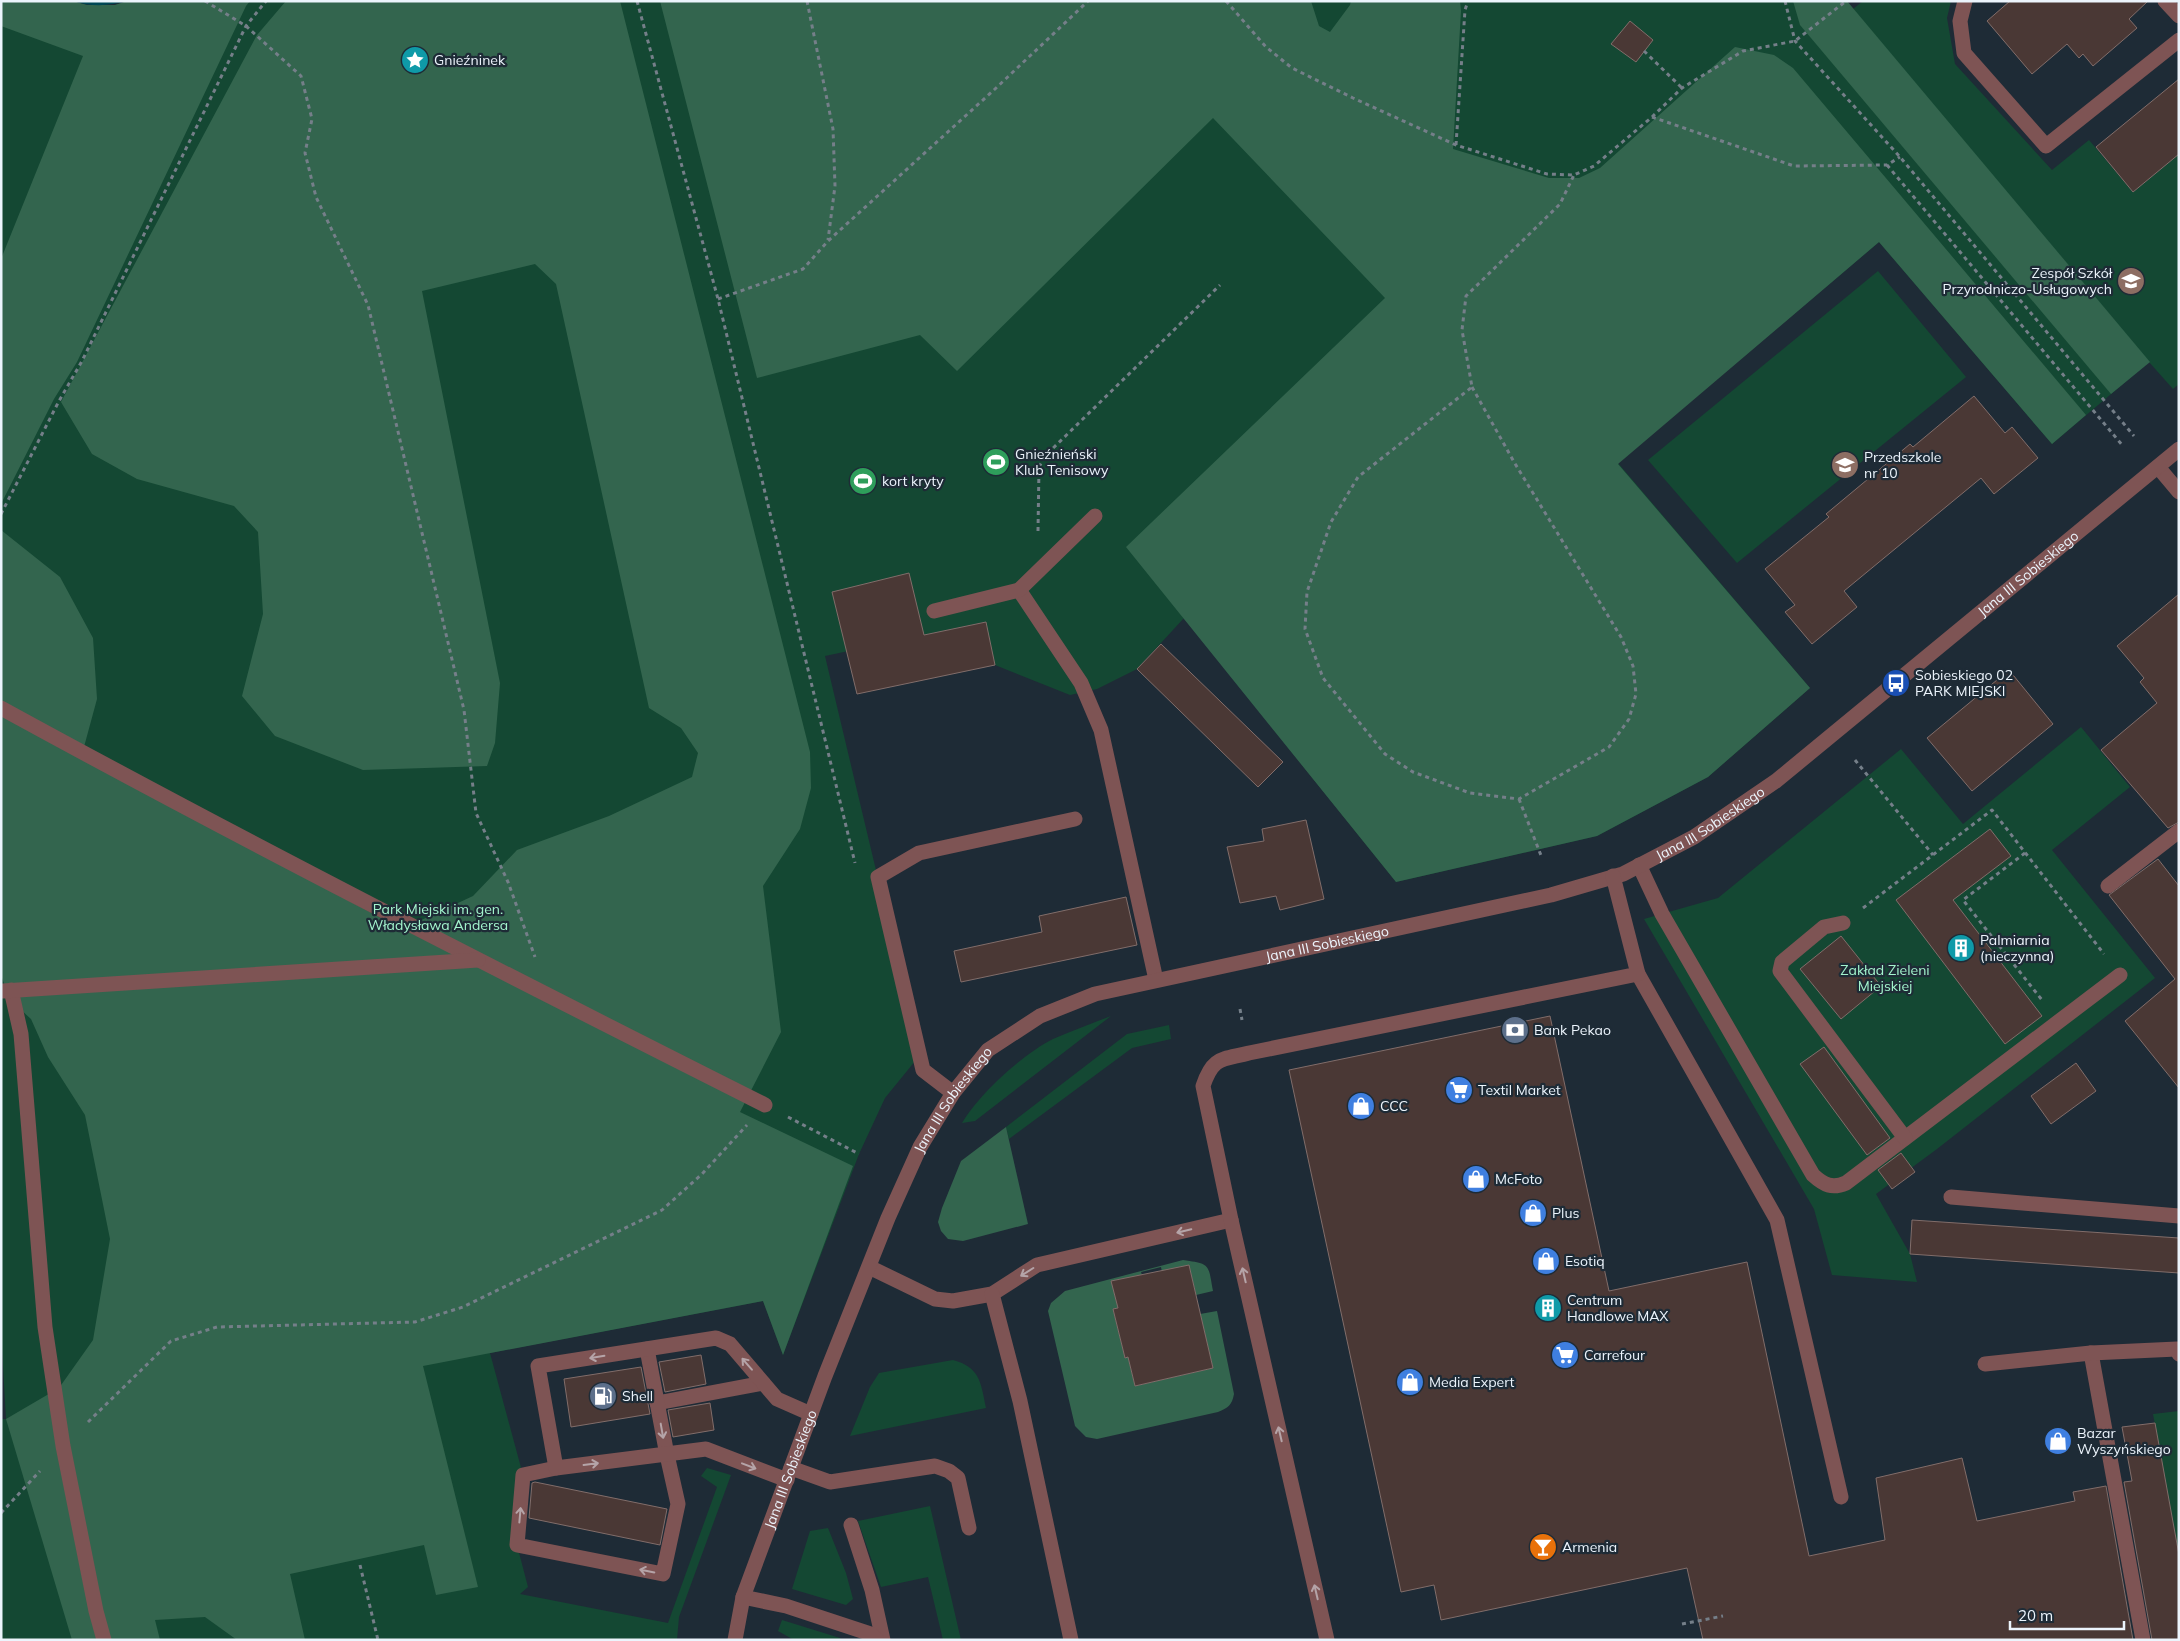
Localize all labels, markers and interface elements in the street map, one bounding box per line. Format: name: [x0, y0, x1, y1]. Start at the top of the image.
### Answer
place icon: Gnieźninek: [400, 45, 430, 75]
place label: Gnieźninek: [434, 51, 506, 69]
place label: Zespół Szkół Przyrodniczo-Usługowych: [1942, 264, 2113, 298]
school or university icon: Zespół Szkół Przyrodniczo-Usługowych: [2116, 266, 2146, 296]
place label: Gnieźnieński Klub Tenisowy: [1015, 445, 1109, 479]
sports icon: Gnieźnieński Klub Tenisowy: [981, 447, 1011, 477]
place label: Przedszkole nr 10: [1864, 448, 1941, 482]
school or university icon: Przedszkole nr 10: [1830, 450, 1860, 480]
sports icon: kort kryty: [848, 466, 878, 496]
place label: kort kryty: [882, 472, 944, 490]
street label: Jana III Sobieskiego: [1974, 527, 2082, 620]
place label: Sobieskiego 02 PARK MIEJSKI: [1915, 666, 2013, 700]
bus stop icon: Sobieskiego 02 PARK MIEJSKI: [1881, 668, 1911, 698]
street label: Jana III Sobieskiego: [1653, 782, 1768, 864]
park label: Park Miejski im. gen. Władysława Andersa: [368, 900, 508, 934]
street label: Jana III Sobieskiego: [1264, 922, 1390, 966]
place label: Palmiarnia (nieczynna): [1980, 931, 2054, 965]
building icon: Palmiarnia (nieczynna): [1946, 933, 1976, 963]
park label: Zakład Zieleni Miejskiej: [1840, 961, 1930, 995]
bank icon: Bank Pekao: [1500, 1015, 1530, 1045]
place label: Bank Pekao: [1534, 1021, 1611, 1039]
street label: Jana III Sobieskiego: [910, 1043, 996, 1155]
supermarket icon: Textil Market: [1444, 1075, 1474, 1105]
place label: Textil Market: [1478, 1081, 1561, 1099]
shop icon: CCC: [1346, 1091, 1376, 1121]
place label: CCC: [1380, 1097, 1408, 1115]
shop icon: McFoto: [1461, 1164, 1491, 1194]
place label: McFoto: [1495, 1170, 1542, 1188]
shop icon: Plus: [1518, 1198, 1548, 1228]
place label: Plus: [1552, 1204, 1580, 1222]
one-way arrow: [1176, 1227, 1192, 1236]
shop icon: Esotiq: [1531, 1246, 1561, 1276]
place label: Esotiq: [1565, 1252, 1605, 1270]
one-way arrow: [1021, 1267, 1035, 1277]
one-way arrow: [1239, 1268, 1248, 1284]
place label: Centrum Handlowe MAX: [1567, 1291, 1668, 1325]
building icon: Centrum Handlowe MAX: [1533, 1293, 1563, 1323]
supermarket icon: Carrefour: [1550, 1340, 1580, 1370]
place label: Carrefour: [1584, 1346, 1646, 1364]
one-way arrow: [589, 1352, 605, 1362]
one-way arrow: [741, 1357, 753, 1370]
shop icon: Media Expert: [1395, 1367, 1425, 1397]
place label: Media Expert: [1429, 1373, 1515, 1391]
fuel station icon: Shell: [588, 1381, 618, 1411]
place label: Shell: [622, 1387, 653, 1405]
street label: Jana III Sobieskiego: [760, 1407, 821, 1531]
one-way arrow: [658, 1423, 668, 1439]
place label: Bazar Wyszyńskiego: [2077, 1424, 2171, 1458]
one-way arrow: [1275, 1426, 1284, 1442]
shop icon: Bazar Wyszyńskiego: [2043, 1426, 2073, 1456]
one-way arrow: [583, 1459, 599, 1469]
one-way arrow: [741, 1462, 757, 1471]
one-way arrow: [515, 1508, 524, 1524]
bar icon: Armenia: [1528, 1532, 1558, 1562]
place label: Armenia: [1562, 1538, 1617, 1556]
one-way arrow: [640, 1566, 656, 1575]
one-way arrow: [1311, 1585, 1320, 1601]
scale bar: [2010, 1598, 2124, 1630]
text: 20 m: [2018, 1606, 2053, 1625]

